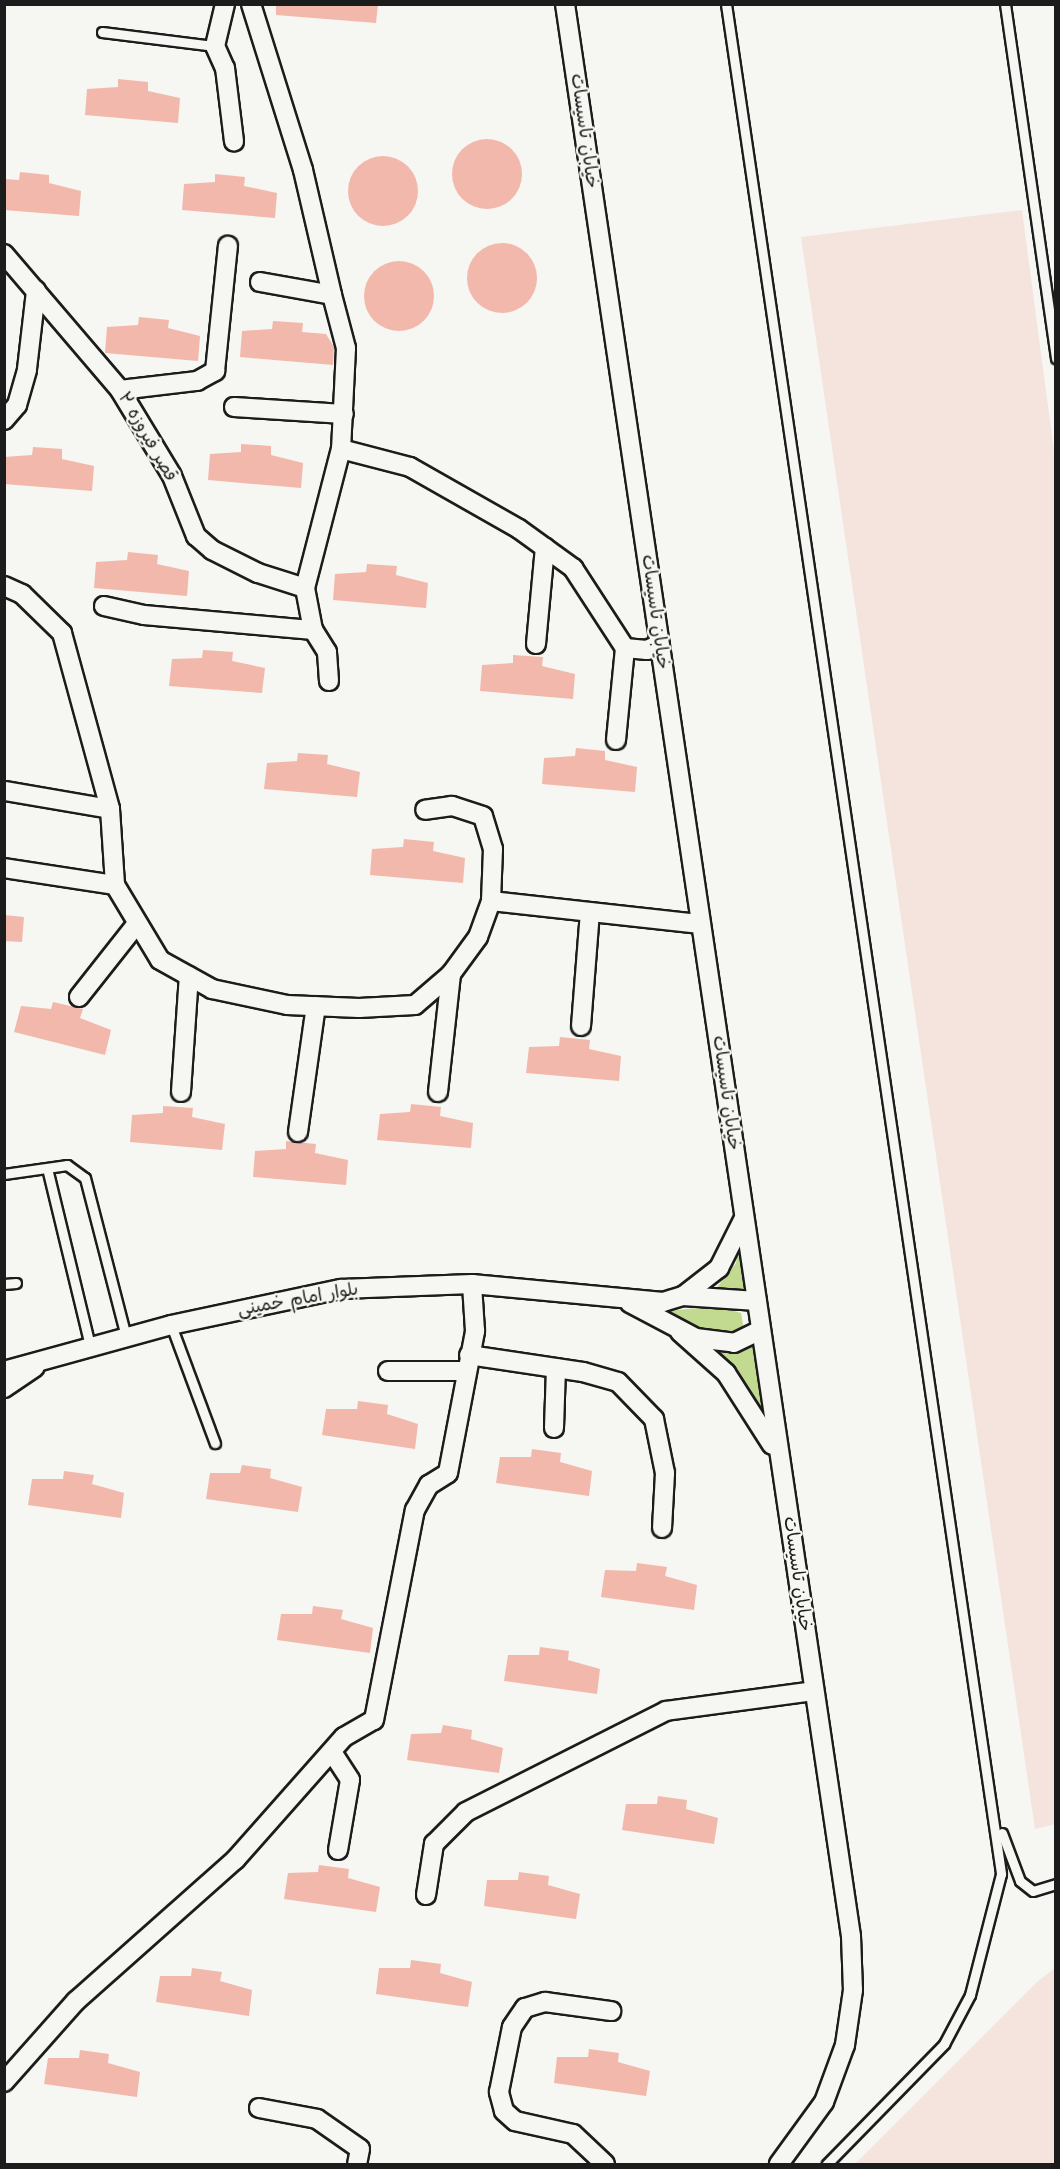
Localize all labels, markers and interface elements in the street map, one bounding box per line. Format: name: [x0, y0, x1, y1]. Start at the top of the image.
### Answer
street label: خیابان تاسیسات: [565, 72, 603, 190]
street label: قصر فیروزه ۲: [113, 388, 181, 486]
street label: خیابان تاسیسات: [636, 553, 674, 671]
street label: خیابان تاسیسات: [707, 1034, 745, 1152]
street label: بلوار امام خمینی: [236, 1279, 360, 1321]
street label: خیابان تاسیسات: [778, 1515, 816, 1633]

